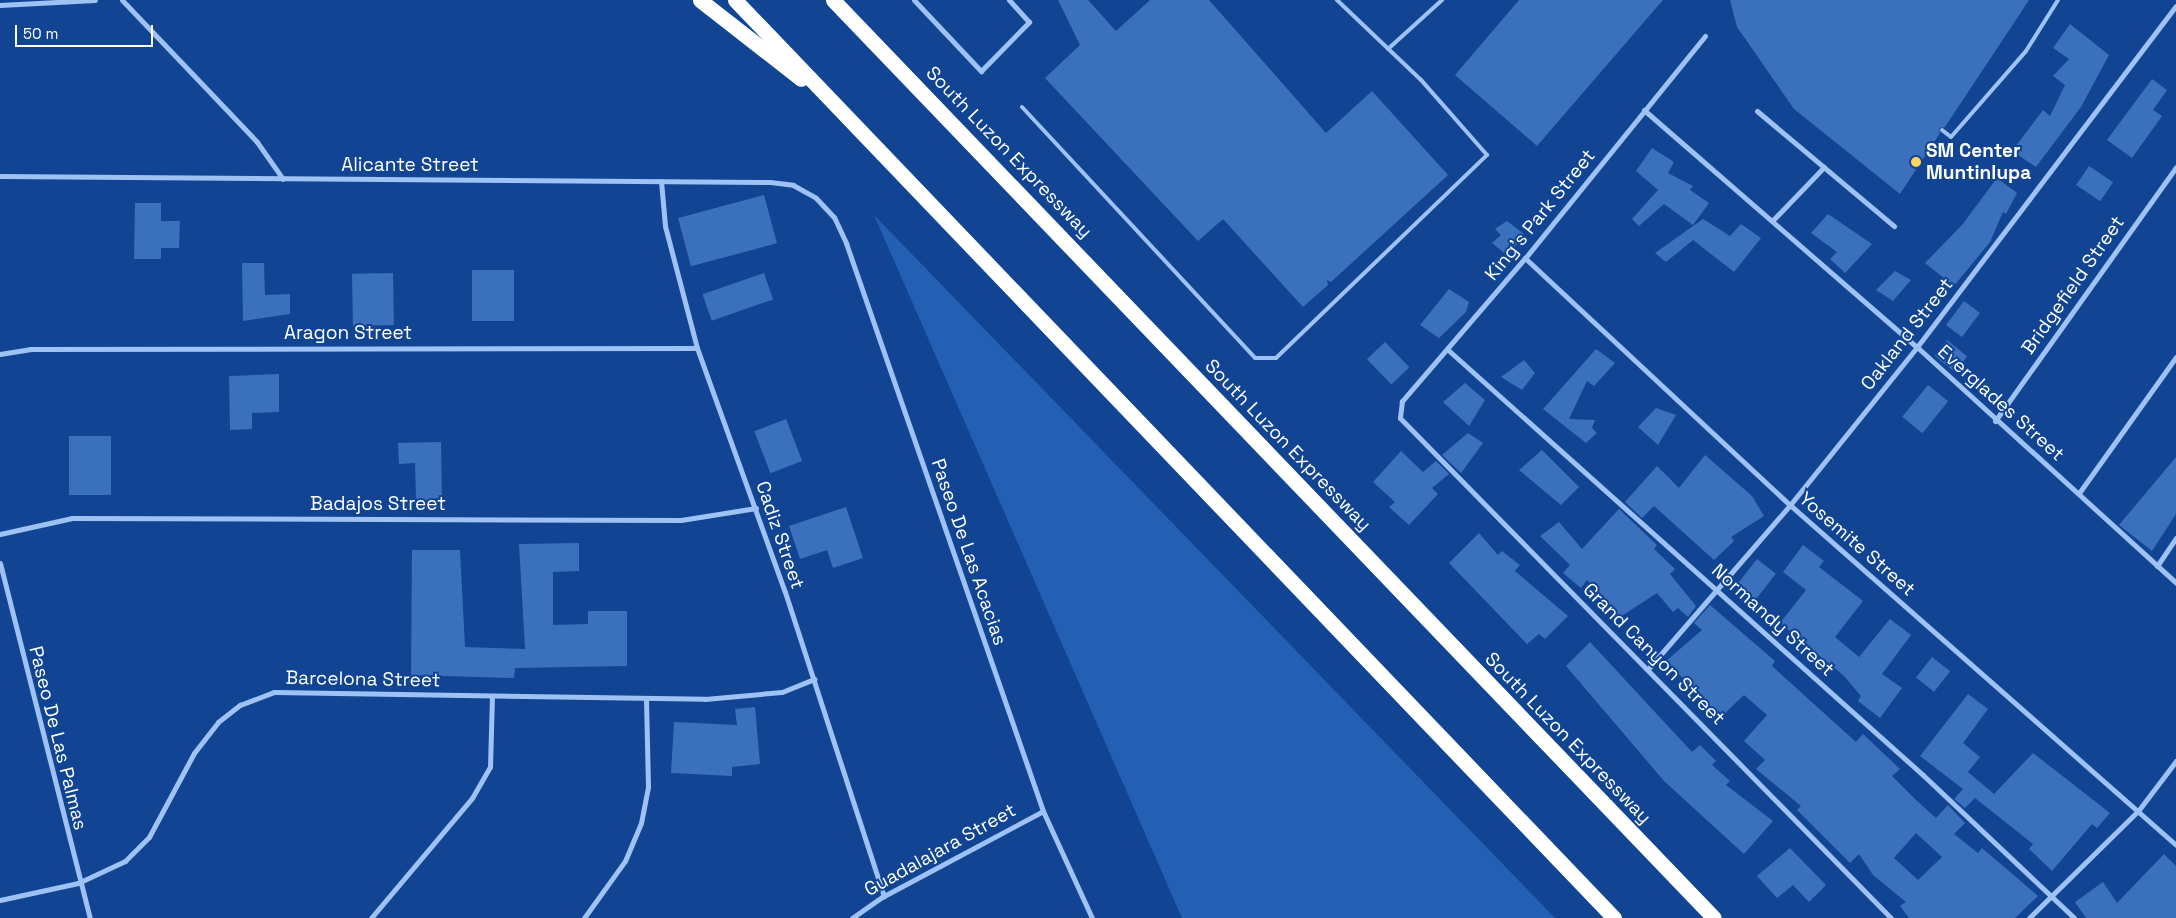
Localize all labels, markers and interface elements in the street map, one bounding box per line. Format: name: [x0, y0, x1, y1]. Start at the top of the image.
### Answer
scale bar: [18, 15, 155, 47]
text: 50 m: [23, 24, 58, 43]
street label: South Luzon Expressway: [921, 62, 1097, 242]
place label: SM Center Muntinlupa: [1926, 140, 2031, 184]
street label: King's Park Street: [1480, 145, 1600, 285]
street label: Alicante Street: [341, 154, 479, 176]
marker: SM Center Muntinlupa: [1910, 156, 1922, 168]
street label: Bridgefield Street: [2017, 212, 2129, 358]
street label: Oakland Street: [1856, 273, 1958, 395]
street label: Aragon Street: [284, 322, 412, 344]
street label: Everglades Street: [1933, 340, 2069, 466]
street label: South Luzon Expressway: [1200, 355, 1376, 535]
street label: Paseo De Las Acacias: [926, 456, 1012, 648]
street label: Cadiz Street: [751, 478, 809, 592]
street label: Yosemite Street: [1794, 487, 1920, 601]
street label: Badajos Street: [310, 493, 446, 515]
street label: Normandy Street: [1707, 559, 1839, 681]
street label: Grand Canyon Street: [1578, 578, 1730, 730]
street label: Paseo De Las Palmas: [24, 644, 92, 832]
street label: South Luzon Expressway: [1480, 648, 1656, 828]
street label: Barcelona Street: [285, 666, 441, 692]
street label: Guadalajara Street: [860, 799, 1020, 901]

